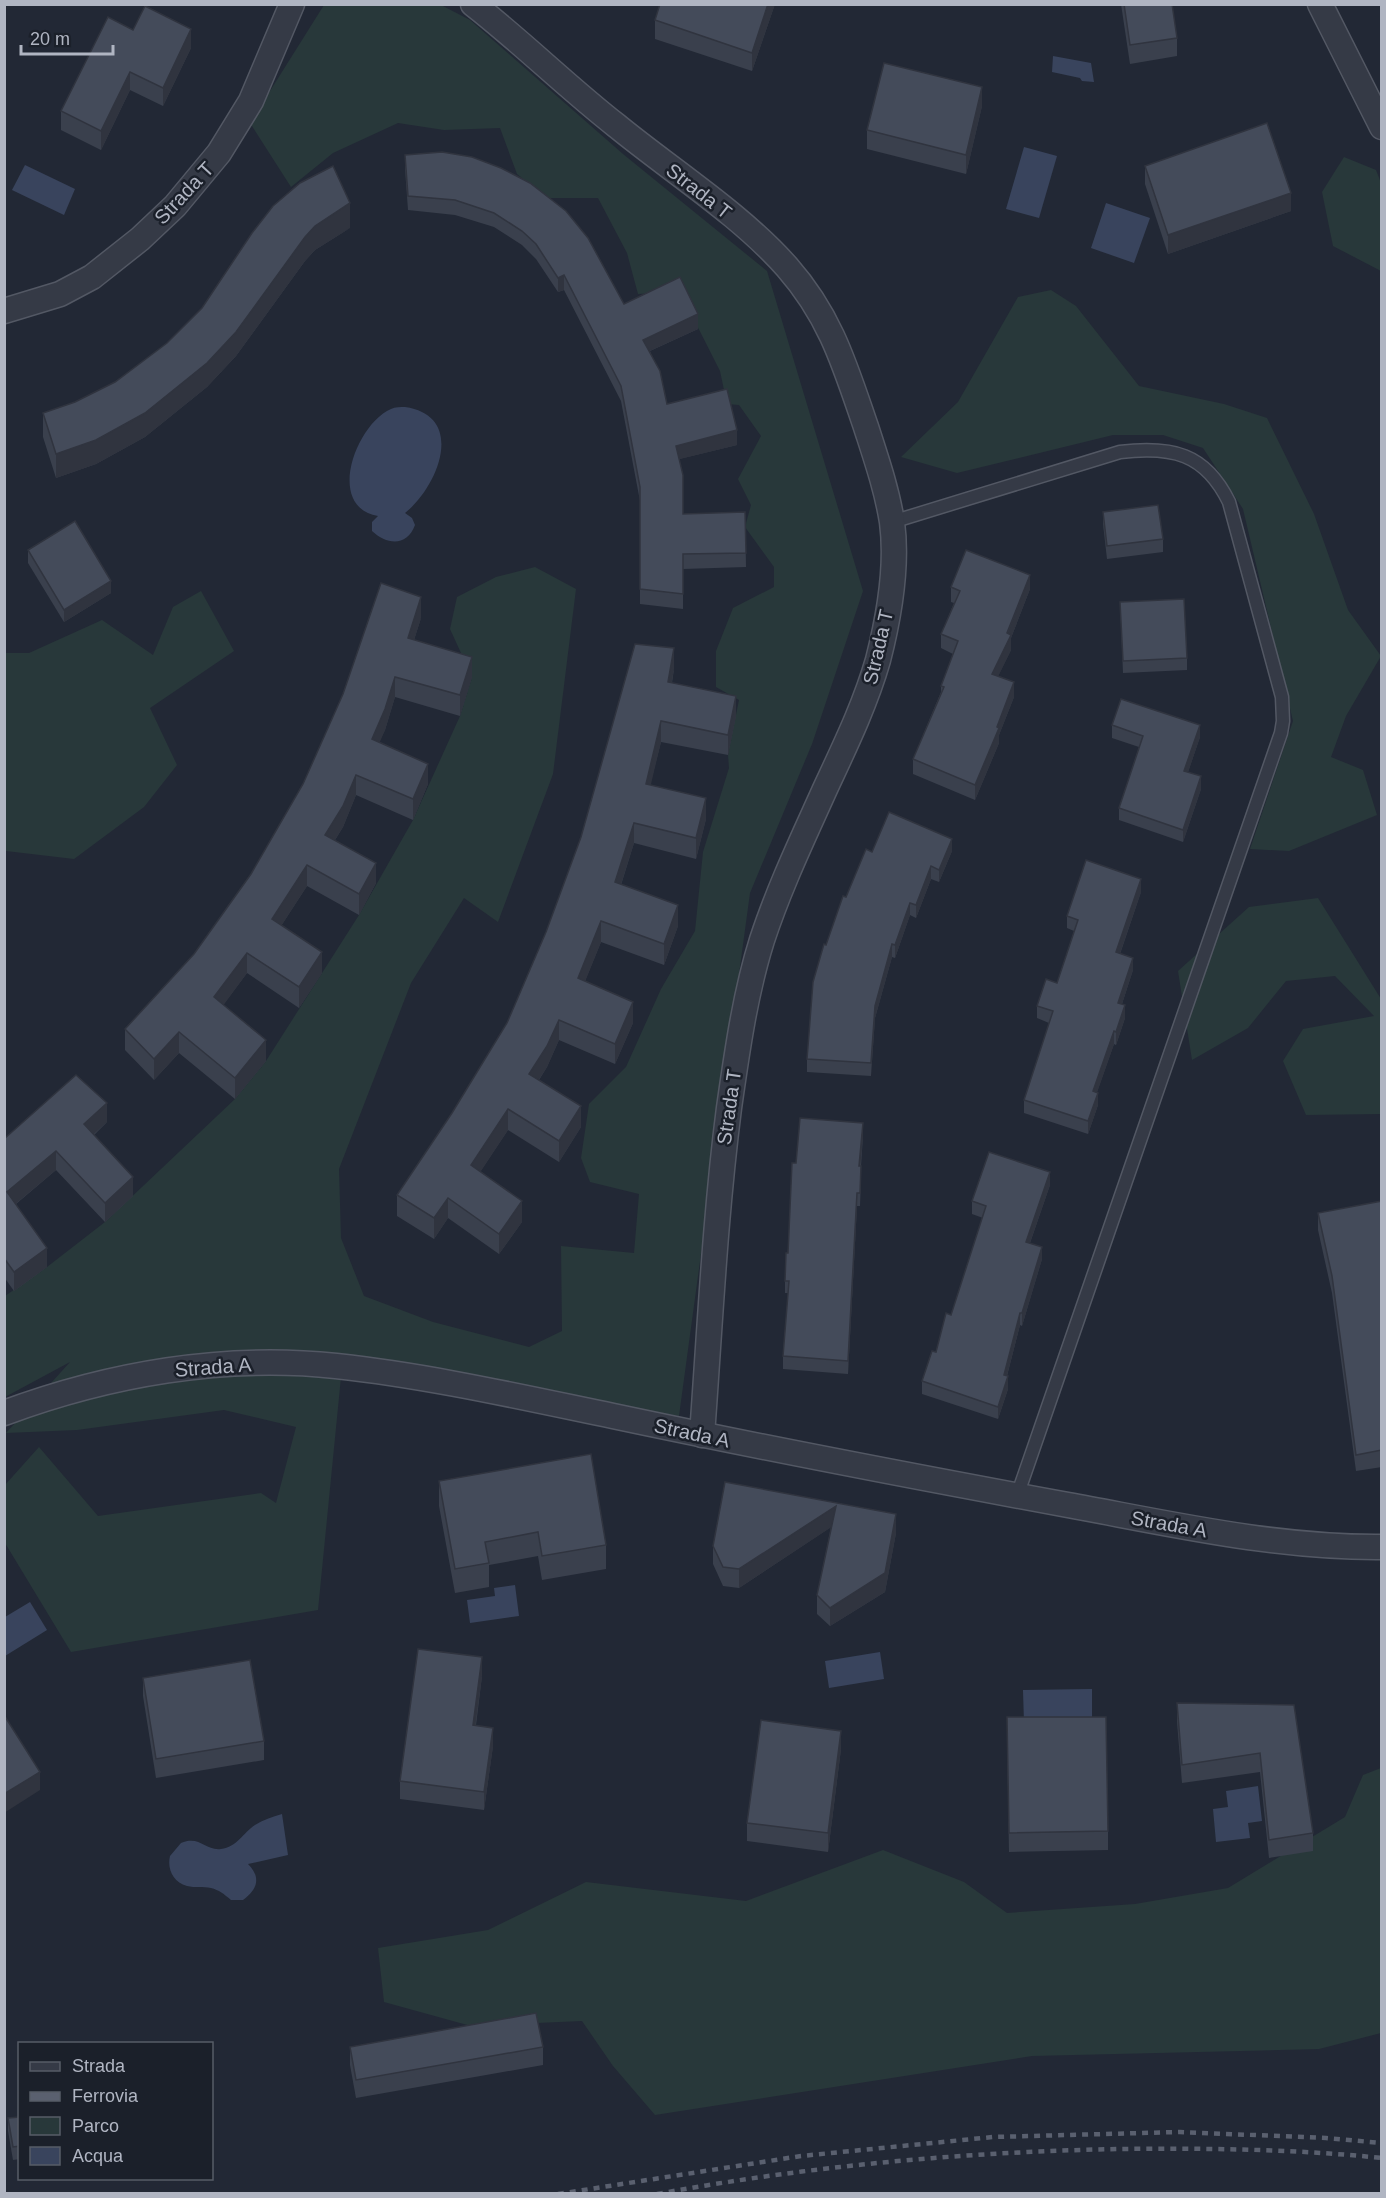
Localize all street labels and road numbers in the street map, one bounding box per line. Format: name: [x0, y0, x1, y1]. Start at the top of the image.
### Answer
street label: Strada T: [150, 158, 218, 228]
street label: Strada T: [662, 159, 736, 223]
street label: Strada T: [859, 607, 897, 687]
street label: Strada T: [713, 1068, 745, 1146]
street label: Strada A: [174, 1353, 253, 1381]
street label: Strada A: [652, 1414, 732, 1452]
street label: Strada A: [1129, 1507, 1209, 1542]

